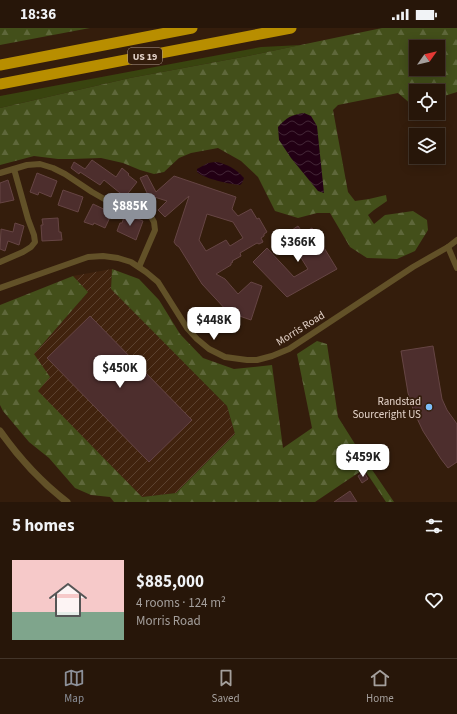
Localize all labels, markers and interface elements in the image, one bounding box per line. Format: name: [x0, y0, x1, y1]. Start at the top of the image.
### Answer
text: 18:36: [20, 4, 56, 25]
north arrow: [409, 40, 445, 76]
map controls: [409, 40, 445, 164]
road number: US 19: [128, 48, 162, 64]
button: locate: [409, 84, 445, 120]
button: layers: [409, 128, 445, 164]
pin: $885K: [102, 193, 158, 227]
text: $885K: [112, 197, 148, 215]
pin: $366K: [270, 229, 326, 263]
text: $366K: [280, 233, 316, 251]
pin: $448K: [186, 307, 242, 341]
street label: Morris Road: [273, 308, 327, 349]
text: $448K: [196, 311, 232, 329]
pin: $450K: [92, 355, 148, 389]
text: $450K: [102, 359, 138, 377]
place label: Randstad Sourceright US: [352, 394, 421, 422]
marker: Randstad Sourceright US: [424, 402, 434, 412]
pin: $459K: [335, 444, 391, 478]
text: $459K: [345, 448, 381, 466]
text: 5 homes: [12, 514, 74, 538]
icon: filters: [423, 515, 445, 537]
text: $885,000: [136, 570, 204, 594]
icon: home: [44, 576, 92, 624]
icon: heart: [423, 589, 445, 611]
text: 4 rooms · 124 m²: [136, 594, 226, 612]
text: Morris Road: [136, 612, 201, 630]
tab: Map: [63, 667, 85, 706]
tab: Saved: [212, 667, 240, 706]
tab: Home: [366, 667, 394, 706]

